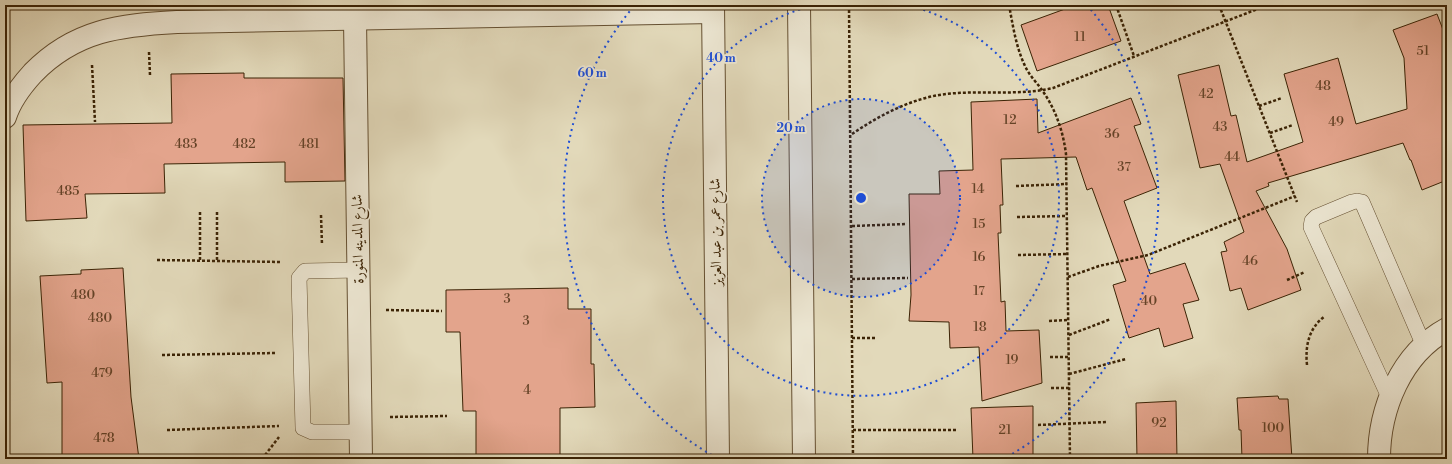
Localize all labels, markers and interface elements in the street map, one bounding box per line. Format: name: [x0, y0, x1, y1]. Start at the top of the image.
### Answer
house number: 11: [1074, 29, 1086, 45]
house number: 51: [1417, 43, 1430, 59]
text: 40 m: [706, 51, 736, 66]
text: 60 m: [577, 66, 607, 81]
house number: 48: [1315, 78, 1331, 94]
house number: 42: [1198, 86, 1214, 102]
house number: 12: [1003, 112, 1017, 128]
house number: 49: [1328, 114, 1344, 130]
house number: 43: [1213, 119, 1227, 135]
text: 20 m: [776, 121, 806, 136]
house number: 36: [1104, 126, 1120, 142]
house number: 483: [175, 136, 197, 152]
house number: 482: [232, 136, 256, 152]
house number: 481: [298, 136, 320, 152]
house number: 44: [1224, 149, 1240, 165]
house number: 37: [1117, 159, 1131, 175]
street label: شارع عمر بن عبد العزيز: [706, 178, 729, 288]
house number: 14: [972, 181, 985, 197]
house number: 485: [57, 183, 79, 199]
centre of rings: [854, 191, 868, 205]
street label: شارع المدينه المنورة: [348, 194, 371, 284]
house number: 15: [973, 216, 985, 232]
house number: 16: [972, 249, 986, 265]
house number: 46: [1242, 253, 1258, 269]
house number: 17: [973, 283, 985, 299]
house number: 480: [71, 287, 96, 303]
house number: 3: [503, 291, 511, 307]
house number: 40: [1141, 293, 1158, 309]
house number: 480: [88, 310, 113, 326]
house number: 3: [522, 313, 530, 329]
house number: 18: [973, 319, 987, 335]
house number: 19: [1005, 352, 1019, 368]
house number: 479: [91, 365, 113, 381]
house number: 4: [523, 382, 531, 398]
house number: 92: [1151, 415, 1167, 431]
house number: 100: [1262, 420, 1285, 436]
house number: 21: [998, 422, 1012, 438]
house number: 478: [93, 430, 115, 446]

